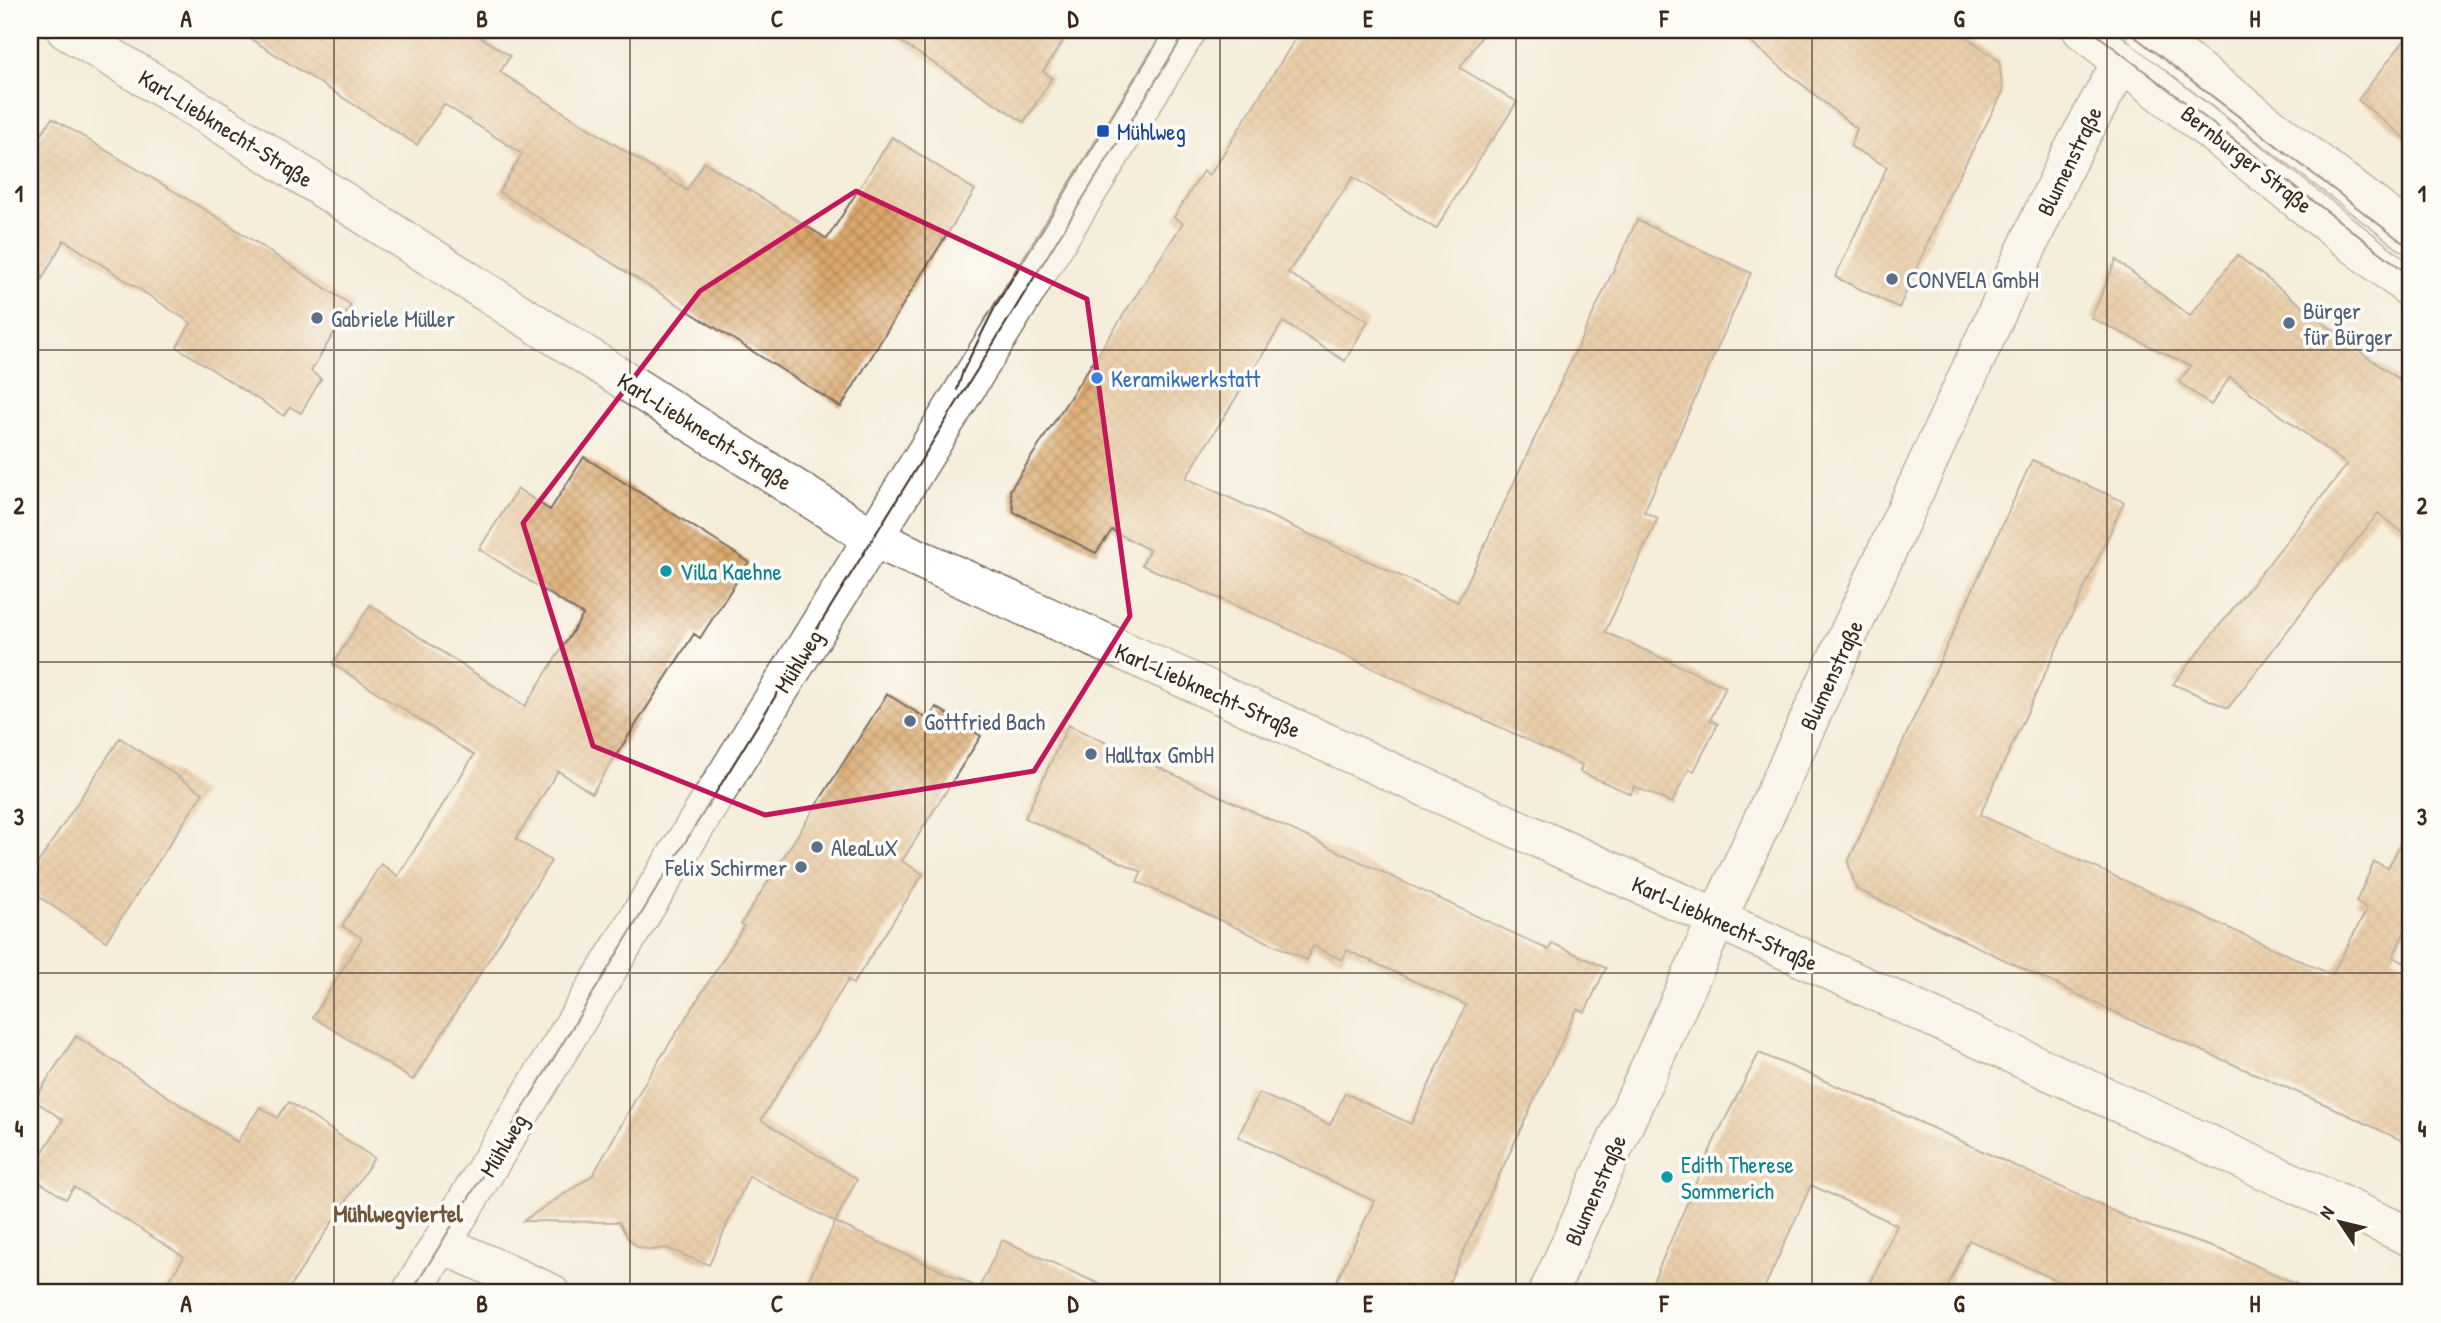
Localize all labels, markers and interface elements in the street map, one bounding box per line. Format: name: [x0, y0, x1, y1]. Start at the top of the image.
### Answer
text: A: [180, 3, 192, 34]
text: B: [476, 3, 488, 34]
text: C: [771, 3, 783, 34]
text: D: [1068, 3, 1080, 34]
text: E: [1363, 3, 1374, 34]
text: F: [1659, 3, 1670, 34]
text: G: [1953, 3, 1965, 34]
text: H: [2250, 3, 2261, 34]
street label: Karl-Liebknecht-Straße: [133, 62, 319, 194]
street label: Bernburger Straße: [2175, 98, 2319, 220]
street label: Blumenstraße: [2029, 101, 2109, 221]
place label: Mühlweg: [1117, 116, 1186, 147]
marker: Mühlweg: [1095, 123, 1111, 139]
text: 1: [15, 178, 23, 209]
text: 1: [2418, 178, 2426, 209]
place label: CONVELA GmbH: [1906, 264, 2039, 295]
marker: CONVELA GmbH: [1884, 271, 1900, 287]
place label: Bürger für Bürger: [2303, 295, 2393, 352]
place label: Gabriele Müller: [331, 303, 455, 334]
marker: Gabriele Müller: [309, 310, 325, 326]
marker: Bürger für Bürger: [2281, 315, 2297, 331]
place label: Keramikwerkstatt: [1111, 363, 1261, 394]
street label: Karl-Liebknecht-Straße: [612, 365, 798, 497]
marker: Keramikwerkstatt: [1089, 370, 1105, 386]
text: 2: [14, 490, 25, 521]
text: 2: [2417, 490, 2428, 521]
place label: Villa Kaehne: [680, 556, 782, 587]
marker: Villa Kaehne: [658, 563, 674, 579]
street label: Blumenstraße: [1792, 615, 1870, 735]
street label: Mühlweg: [767, 624, 829, 698]
street label: Karl-Liebknecht-Straße: [1110, 635, 1306, 745]
place label: Gottfried Bach: [924, 706, 1045, 737]
marker: Gottfried Bach: [902, 713, 918, 729]
place label: Halltax GmbH: [1105, 739, 1214, 770]
marker: Halltax GmbH: [1083, 746, 1099, 762]
text: 3: [14, 801, 24, 832]
text: 3: [2417, 801, 2427, 832]
place label: AleaLuX: [831, 832, 898, 863]
marker: AleaLuX: [809, 839, 825, 855]
place label: Felix Schirmer: [665, 852, 787, 883]
marker: Felix Schirmer: [793, 859, 809, 875]
street label: Karl-Liebknecht-Straße: [1627, 868, 1823, 978]
street label: Mühlweg: [472, 1108, 534, 1182]
text: 4: [15, 1113, 24, 1144]
text: 4: [2418, 1113, 2427, 1144]
street label: Blumenstraße: [1557, 1130, 1633, 1250]
place label: Edith Therese Sommerich: [1681, 1149, 1794, 1206]
marker: Edith Therese Sommerich: [1659, 1169, 1675, 1185]
north arrow: [2304, 1186, 2374, 1256]
district label: Mühlwegviertel: [333, 1197, 463, 1230]
text: N: [2313, 1201, 2340, 1224]
text: A: [180, 1288, 192, 1319]
text: B: [476, 1288, 488, 1319]
text: C: [771, 1288, 783, 1319]
text: D: [1068, 1288, 1080, 1319]
text: E: [1363, 1288, 1374, 1319]
text: F: [1659, 1288, 1670, 1319]
text: G: [1953, 1288, 1965, 1319]
text: H: [2250, 1288, 2261, 1319]

